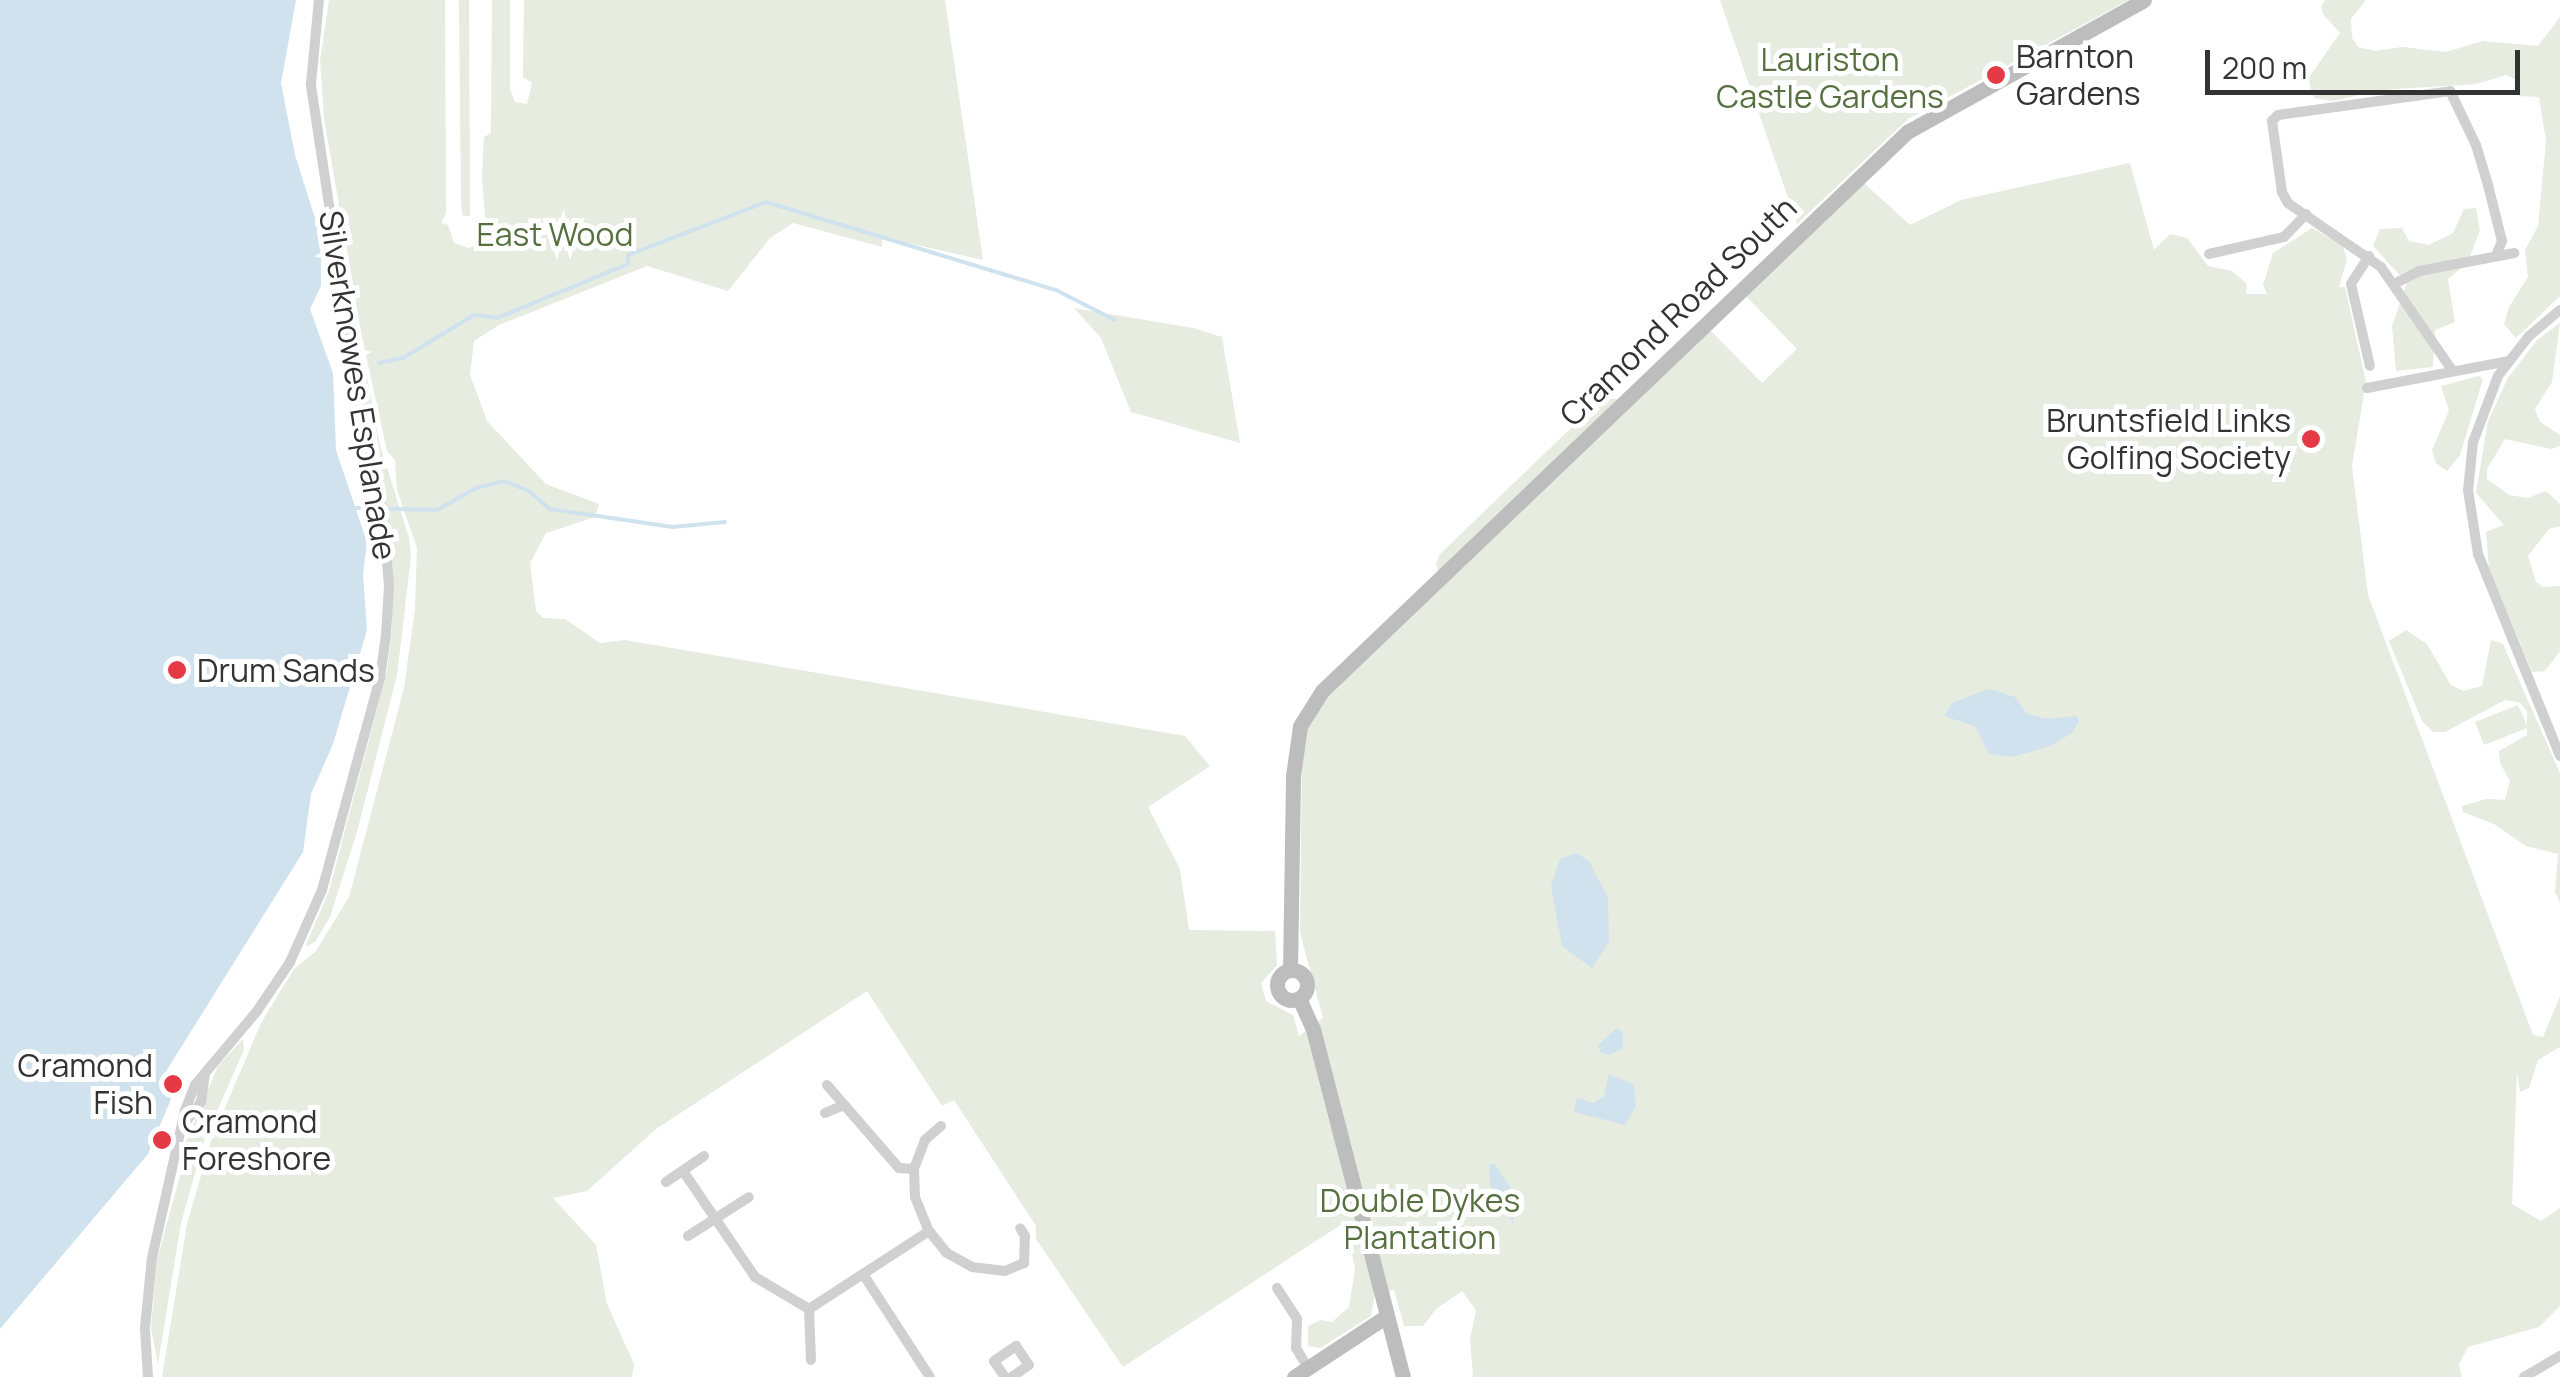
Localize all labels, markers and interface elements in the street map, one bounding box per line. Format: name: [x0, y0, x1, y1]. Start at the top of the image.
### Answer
scale bar: [2210, 30, 2525, 92]
place label: Barnton Gardens: [2016, 38, 2141, 113]
park label: Lauriston Castle Gardens: [1716, 41, 1944, 116]
text: 200 m: [2222, 47, 2307, 88]
marker: Barnton Gardens: [1985, 64, 2007, 86]
street label: Cramond Road South: [1552, 188, 1804, 434]
street label: Silverknowes Esplanade: [311, 208, 405, 562]
park label: East Wood: [477, 215, 633, 253]
place label: Bruntsfield Links Golfing Society: [2046, 402, 2291, 477]
marker: Bruntsfield Links Golfing Society: [2300, 428, 2322, 450]
place label: Drum Sands: [197, 651, 375, 689]
marker: Drum Sands: [166, 659, 188, 681]
place label: Cramond Fish: [18, 1047, 153, 1122]
marker: Cramond Fish: [162, 1073, 184, 1095]
place label: Cramond Foreshore: [182, 1103, 331, 1178]
marker: Cramond Foreshore: [151, 1129, 173, 1151]
park label: Double Dykes Plantation: [1320, 1182, 1520, 1257]

